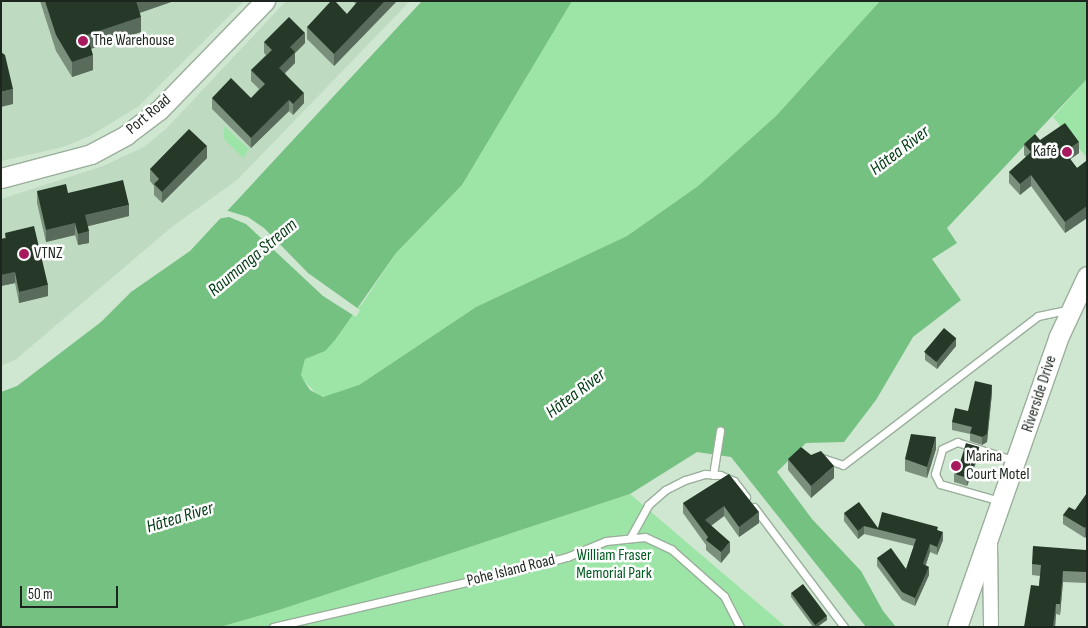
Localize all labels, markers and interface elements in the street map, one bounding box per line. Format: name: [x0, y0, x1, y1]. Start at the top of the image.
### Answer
place label: The Warehouse: [93, 31, 174, 51]
marker: The Warehouse: [77, 35, 89, 47]
street label: Port Road: [123, 91, 175, 139]
water label: Hātea River: [866, 122, 934, 180]
place label: Kafé: [1033, 142, 1057, 162]
marker: Kafé: [1061, 146, 1073, 158]
water label: Raumanga Stream: [204, 215, 302, 301]
place label: VTNZ: [34, 244, 63, 264]
marker: VTNZ: [18, 248, 30, 260]
street label: Riverside Drive: [1019, 353, 1061, 435]
water label: Hātea River: [542, 365, 610, 423]
place label: Marina Court Motel: [966, 447, 1029, 485]
marker: Marina Court Motel: [950, 460, 962, 472]
water label: Hātea River: [144, 498, 216, 538]
park label: William Fraser Memorial Park: [576, 546, 652, 584]
street label: Pohe Island Road: [465, 551, 557, 591]
scale bar: [22, 576, 120, 608]
text: 50 m: [28, 585, 53, 604]

